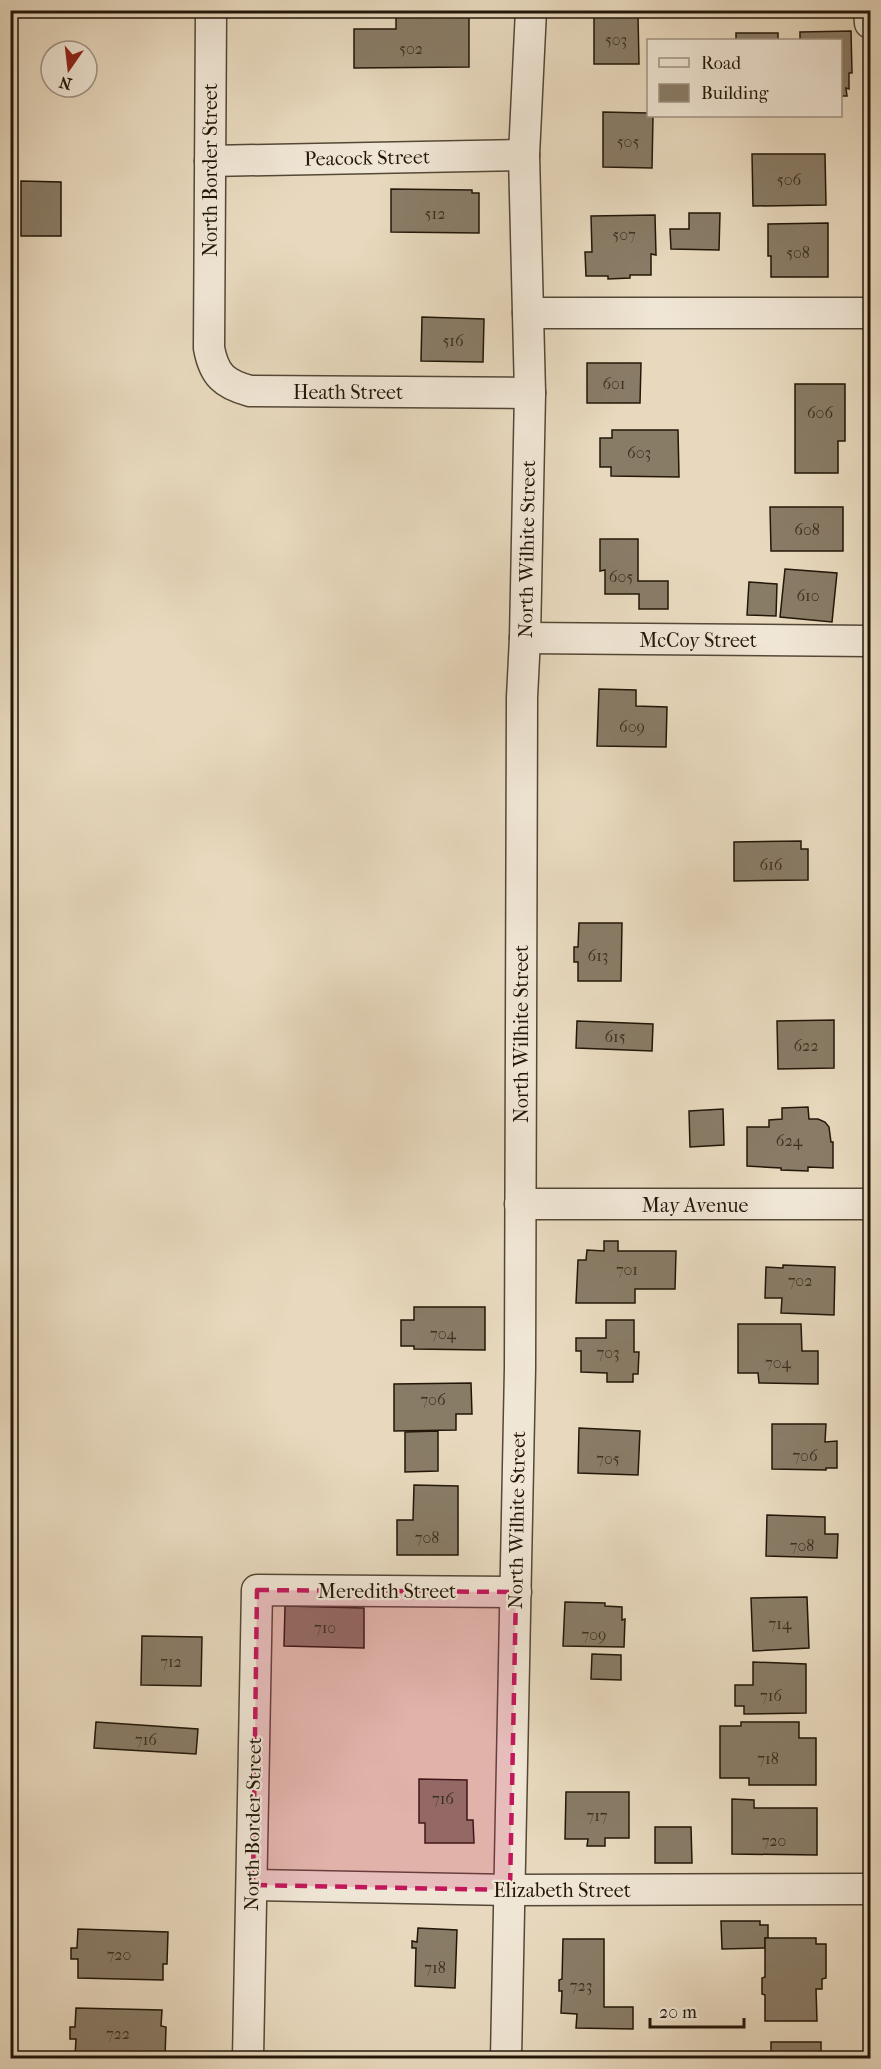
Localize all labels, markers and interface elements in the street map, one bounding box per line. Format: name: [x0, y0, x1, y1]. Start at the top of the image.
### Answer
house number: 503: [605, 30, 627, 49]
north arrow: [39, 39, 99, 99]
house number: 502: [399, 39, 423, 58]
legend: [647, 39, 842, 117]
text: Road: [701, 53, 741, 74]
text: N: [56, 72, 74, 94]
street label: North Border Street: [199, 83, 222, 257]
text: Building: [701, 83, 769, 104]
house number: 505: [617, 132, 639, 151]
street label: Peacock Street: [304, 145, 430, 171]
house number: 506: [777, 170, 802, 189]
house number: 512: [425, 204, 445, 223]
house number: 507: [612, 225, 636, 244]
house number: 508: [786, 243, 810, 262]
house number: 516: [442, 331, 464, 350]
house number: 601: [602, 374, 626, 393]
street label: Heath Street: [293, 381, 403, 404]
house number: 606: [807, 403, 833, 422]
house number: 603: [627, 443, 651, 462]
street label: North Wilhite Street: [514, 460, 540, 638]
house number: 608: [794, 520, 820, 539]
house number: 605: [609, 567, 633, 586]
house number: 610: [796, 586, 820, 605]
street label: McCoy Street: [639, 629, 757, 652]
house number: 609: [619, 717, 645, 736]
house number: 616: [760, 855, 783, 874]
street label: North Wilhite Street: [510, 945, 533, 1123]
house number: 613: [588, 946, 608, 965]
house number: 615: [604, 1027, 626, 1046]
house number: 622: [793, 1036, 819, 1055]
house number: 624: [776, 1131, 803, 1150]
street label: May Avenue: [642, 1194, 748, 1217]
house number: 701: [616, 1260, 638, 1279]
house number: 702: [788, 1271, 812, 1290]
house number: 704: [430, 1324, 456, 1343]
house number: 703: [596, 1343, 620, 1362]
house number: 704: [765, 1353, 791, 1372]
house number: 706: [420, 1390, 446, 1409]
street label: North Wilhite Street: [504, 1431, 530, 1609]
house number: 706: [792, 1446, 818, 1465]
house number: 705: [596, 1449, 620, 1468]
house number: 708: [415, 1528, 439, 1547]
house number: 708: [790, 1536, 814, 1555]
street label: Meredith Street: [318, 1580, 456, 1603]
house number: 714: [769, 1614, 792, 1633]
house number: 710: [314, 1618, 336, 1637]
house number: 709: [582, 1625, 606, 1644]
house number: 712: [160, 1652, 182, 1671]
house number: 716: [760, 1686, 782, 1705]
house number: 716: [135, 1730, 157, 1749]
street label: North Border Street: [240, 1737, 266, 1911]
house number: 718: [757, 1749, 779, 1768]
house number: 716: [432, 1789, 454, 1808]
house number: 717: [586, 1806, 608, 1825]
house number: 720: [762, 1831, 786, 1850]
street label: Elizabeth Street: [493, 1879, 631, 1902]
house number: 720: [107, 1945, 131, 1964]
house number: 718: [424, 1958, 446, 1977]
house number: 723: [570, 1976, 592, 1995]
scale bar: [650, 1991, 744, 2029]
text: 20 m: [659, 2002, 697, 2023]
house number: 722: [106, 2024, 130, 2043]

